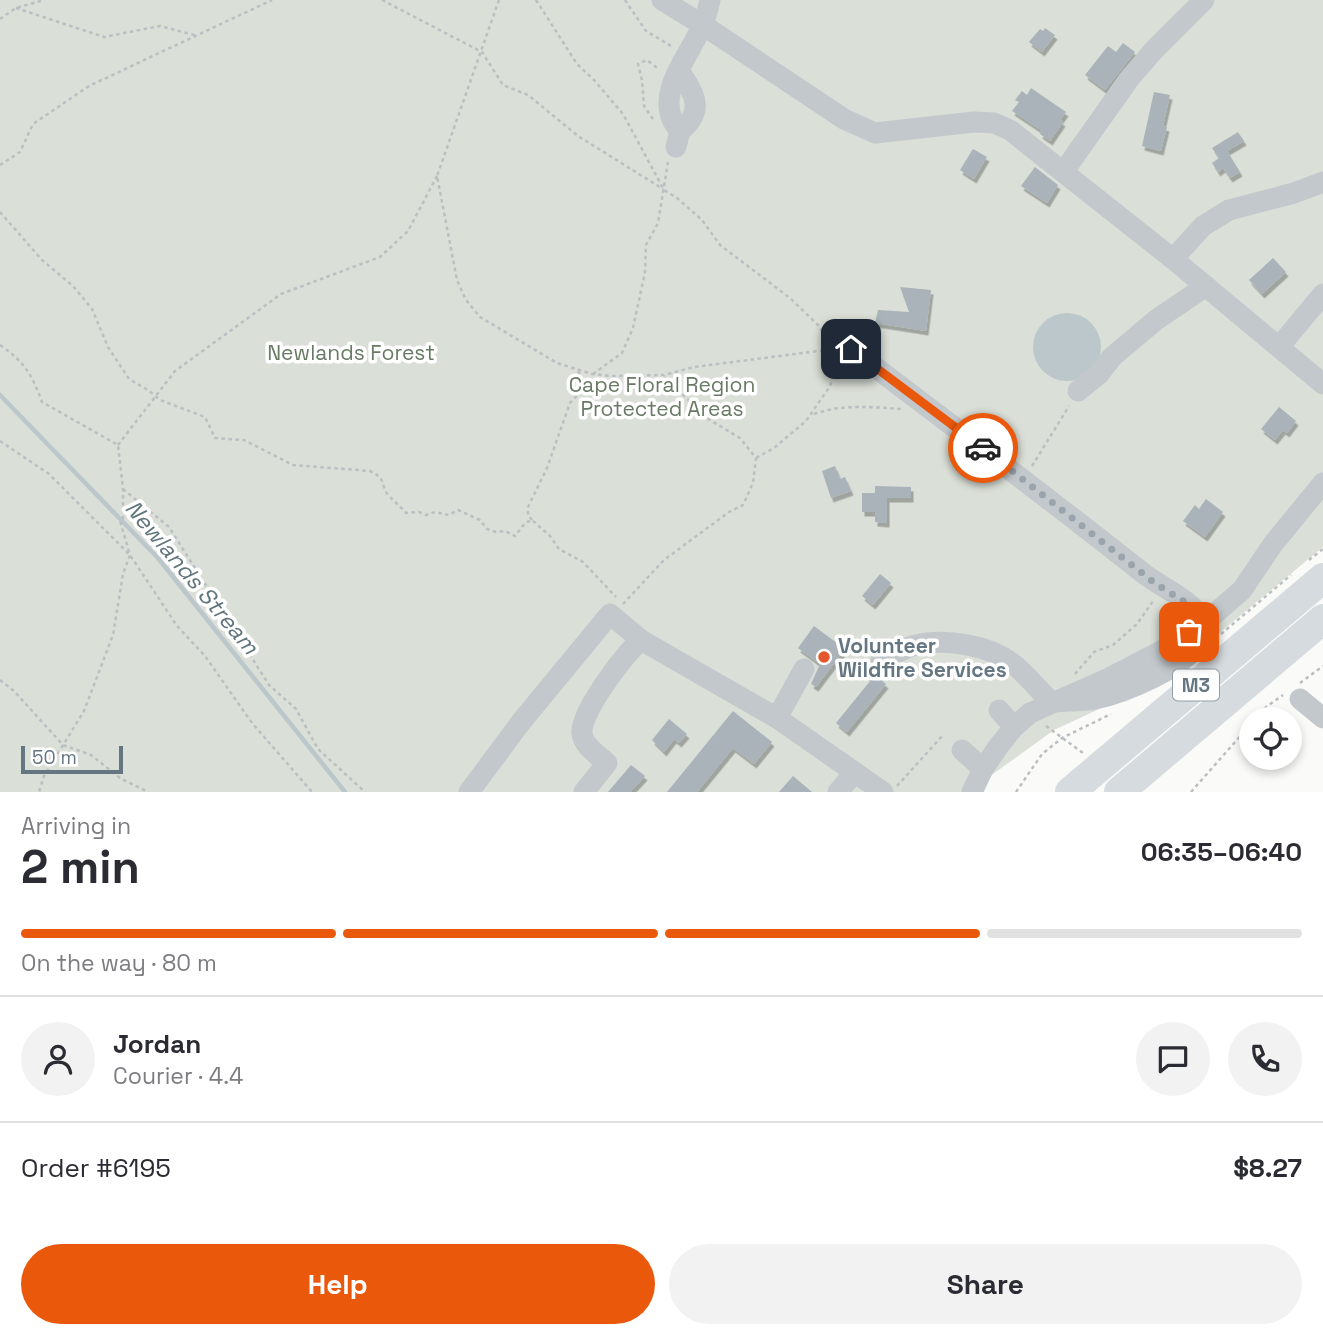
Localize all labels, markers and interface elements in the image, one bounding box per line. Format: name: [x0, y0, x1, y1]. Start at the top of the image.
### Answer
pin: [821, 319, 881, 379]
icon: home: [832, 330, 870, 368]
park label: Newlands Forest: [267, 339, 435, 366]
park label: Cape Floral Region Protected Areas: [569, 371, 755, 422]
courier: [948, 413, 1018, 483]
icon: car: [964, 429, 1002, 467]
water label: Newlands Stream: [119, 494, 266, 661]
pin: [1159, 602, 1219, 662]
icon: bag: [1170, 613, 1208, 651]
place label: Volunteer Wildfire Services: [838, 632, 1007, 683]
marker: Volunteer Wildfire Services: [816, 649, 832, 665]
road number: M3: [1173, 670, 1219, 700]
map controls: [1239, 707, 1302, 770]
button: locate: [1239, 707, 1302, 770]
scale bar: [21, 743, 122, 775]
text: 50 m: [32, 745, 77, 770]
text: Arriving in: [21, 811, 131, 841]
text: 06:35–06:40: [1141, 835, 1302, 869]
text: 2 min: [21, 838, 140, 896]
text: On the way · 80 m: [21, 948, 217, 978]
button: person: [21, 1022, 95, 1096]
button: chat: [1136, 1022, 1210, 1096]
button: phone: [1228, 1022, 1302, 1096]
text: Jordan: [113, 1027, 201, 1061]
text: Courier · 4.4: [113, 1061, 243, 1091]
text: Order #6195: [21, 1151, 171, 1185]
text: $8.27: [1233, 1151, 1302, 1185]
button: Help: [21, 1244, 655, 1324]
button: Share: [669, 1244, 1302, 1324]

